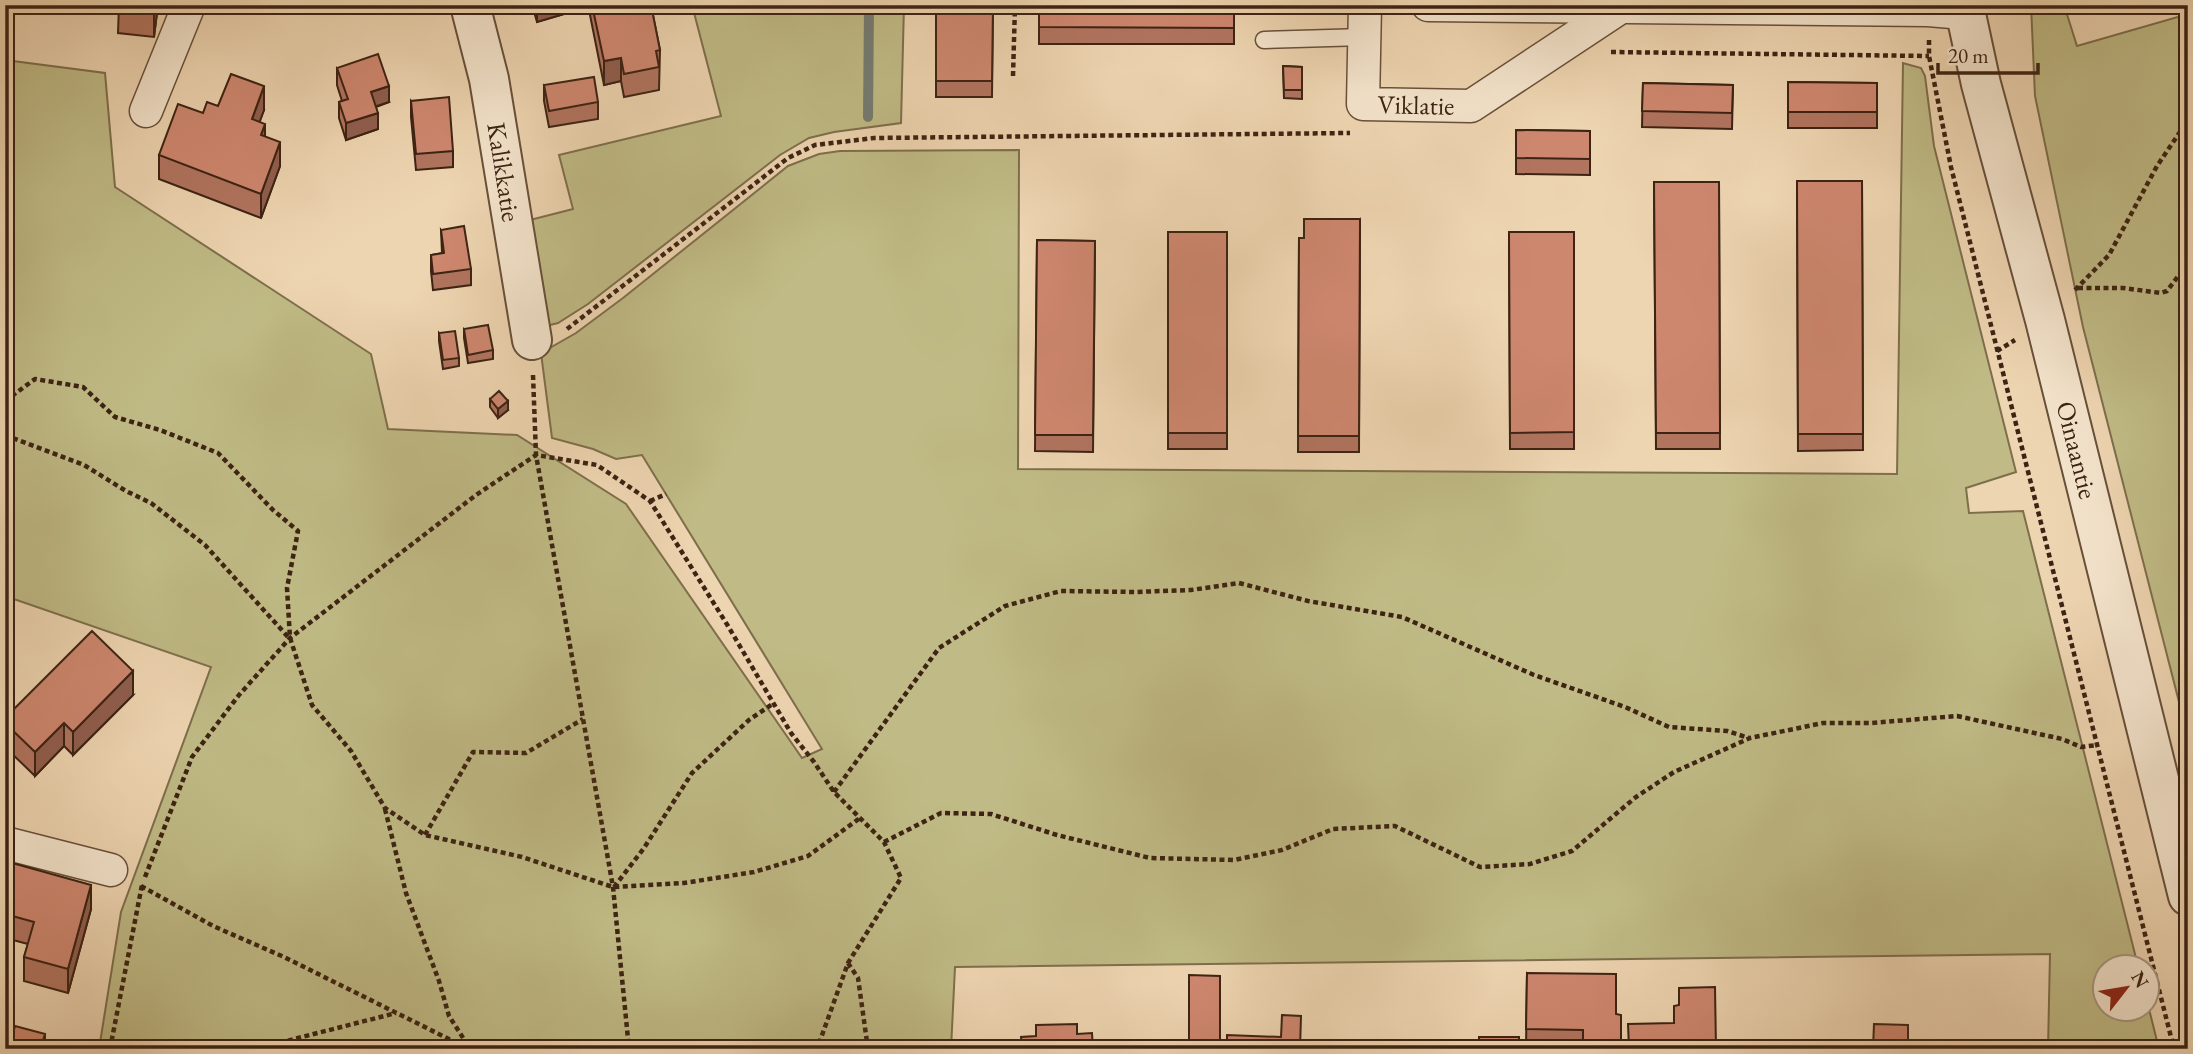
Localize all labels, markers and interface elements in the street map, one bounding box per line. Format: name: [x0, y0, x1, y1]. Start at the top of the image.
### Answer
scale bar: [1938, 32, 2037, 76]
text: 20 m: [1948, 42, 1989, 69]
street label: Viklatie: [1377, 87, 1455, 123]
street label: Kalikkatie: [479, 120, 529, 224]
street label: Oinaantie: [2049, 398, 2105, 502]
north arrow: [2092, 953, 2162, 1023]
text: N: [2125, 966, 2155, 993]

